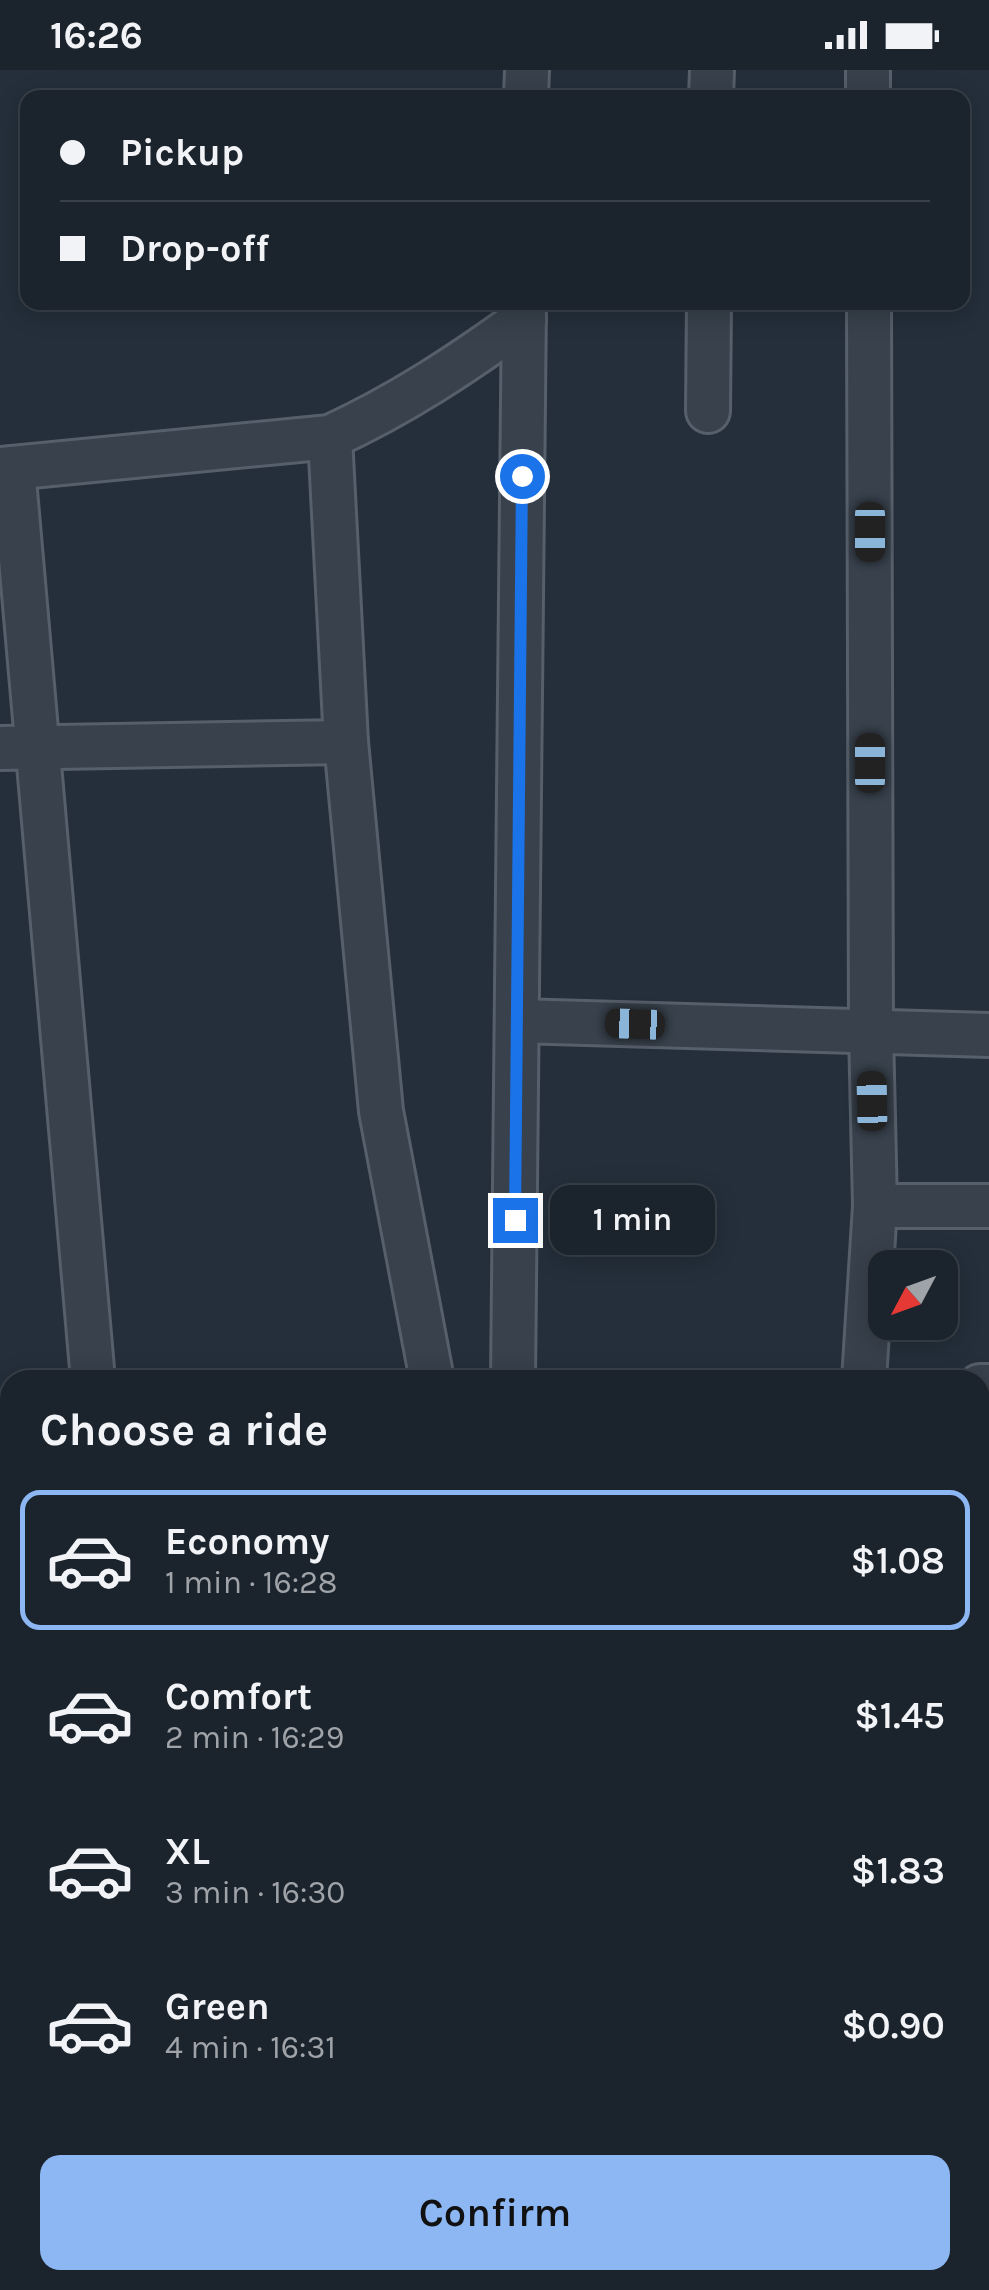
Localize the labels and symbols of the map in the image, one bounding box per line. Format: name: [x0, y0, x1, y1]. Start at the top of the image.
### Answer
route start: [500, 454, 545, 499]
car: [855, 502, 885, 562]
car: [855, 733, 885, 793]
car: [604, 1008, 666, 1040]
car: [856, 1071, 888, 1131]
callout: 1 min: [550, 1185, 715, 1255]
route end: [493, 1198, 538, 1243]
north arrow: [868, 1250, 958, 1340]

